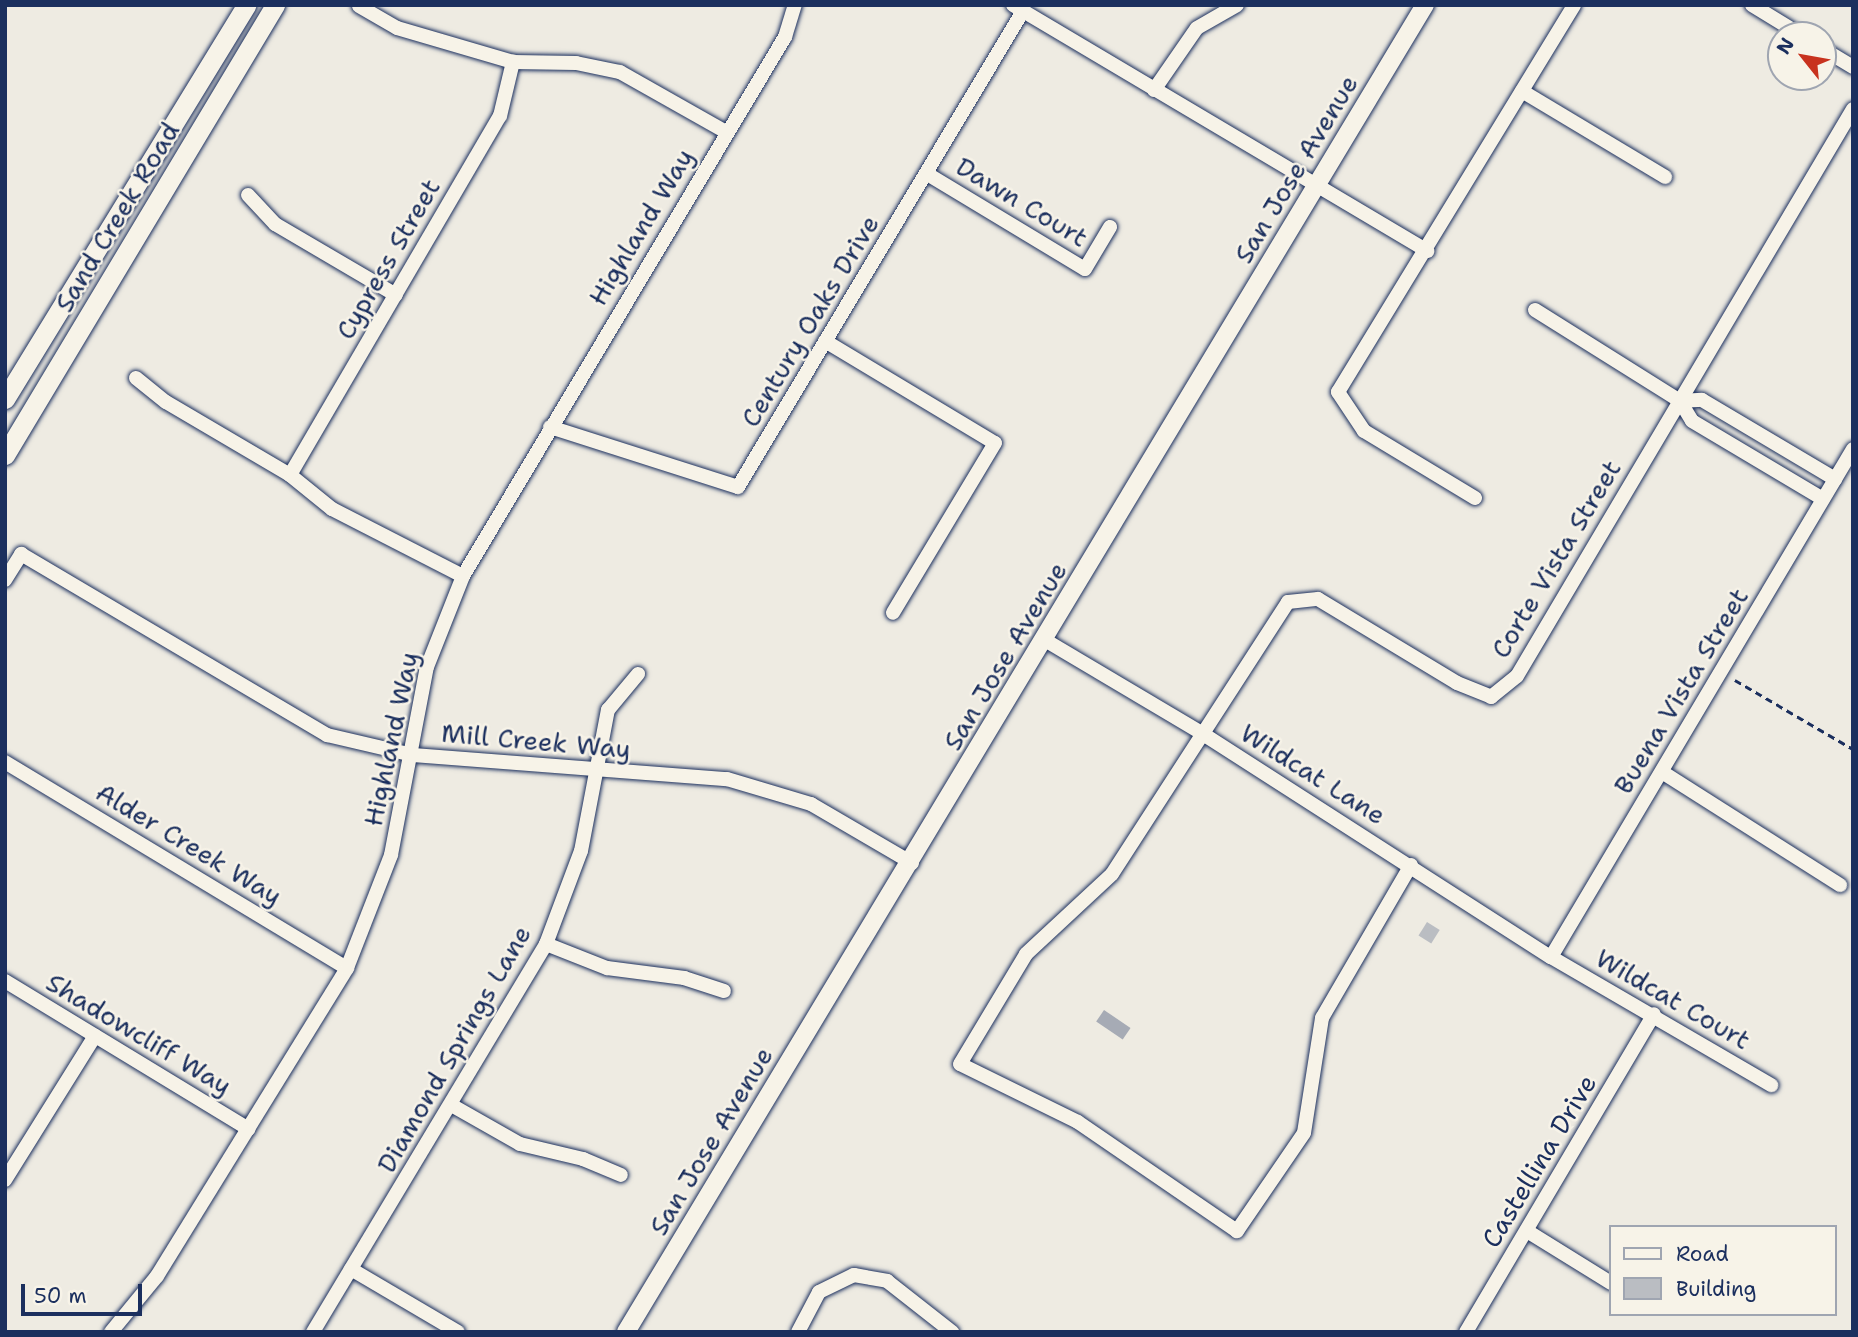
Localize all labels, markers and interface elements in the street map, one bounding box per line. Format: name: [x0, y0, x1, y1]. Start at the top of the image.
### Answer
north arrow: [1767, 21, 1837, 91]
text: N: [1771, 33, 1800, 59]
street label: San Jose Avenue: [1228, 69, 1364, 269]
street label: Sand Creek Road: [48, 117, 186, 317]
street label: Highland Way: [582, 143, 700, 311]
street label: Dawn Court: [950, 150, 1094, 254]
street label: Cypress Street: [329, 173, 447, 345]
street label: Century Oaks Drive: [734, 209, 886, 433]
street label: Corte Vista Street: [1485, 454, 1627, 664]
street label: San Jose Avenue: [937, 556, 1073, 756]
street label: Buena Vista Street: [1607, 583, 1755, 799]
street label: Highland Way: [357, 649, 425, 829]
street label: Mill Creek Way: [440, 717, 632, 765]
street label: Wildcat Lane: [1235, 717, 1391, 831]
street label: Alder Creek Way: [90, 776, 288, 912]
street label: Diamond Springs Lane: [370, 920, 538, 1178]
street label: Wildcat Court: [1590, 942, 1756, 1056]
street label: Shadowcliff Way: [41, 966, 237, 1102]
street label: San Jose Avenue: [643, 1041, 779, 1241]
street label: Castellina Drive: [1475, 1069, 1603, 1253]
legend: [1610, 1225, 1837, 1316]
text: Road: [1676, 1240, 1729, 1268]
scale bar: [24, 1270, 145, 1314]
text: Building: [1676, 1275, 1756, 1303]
text: 50 m: [34, 1282, 87, 1310]

